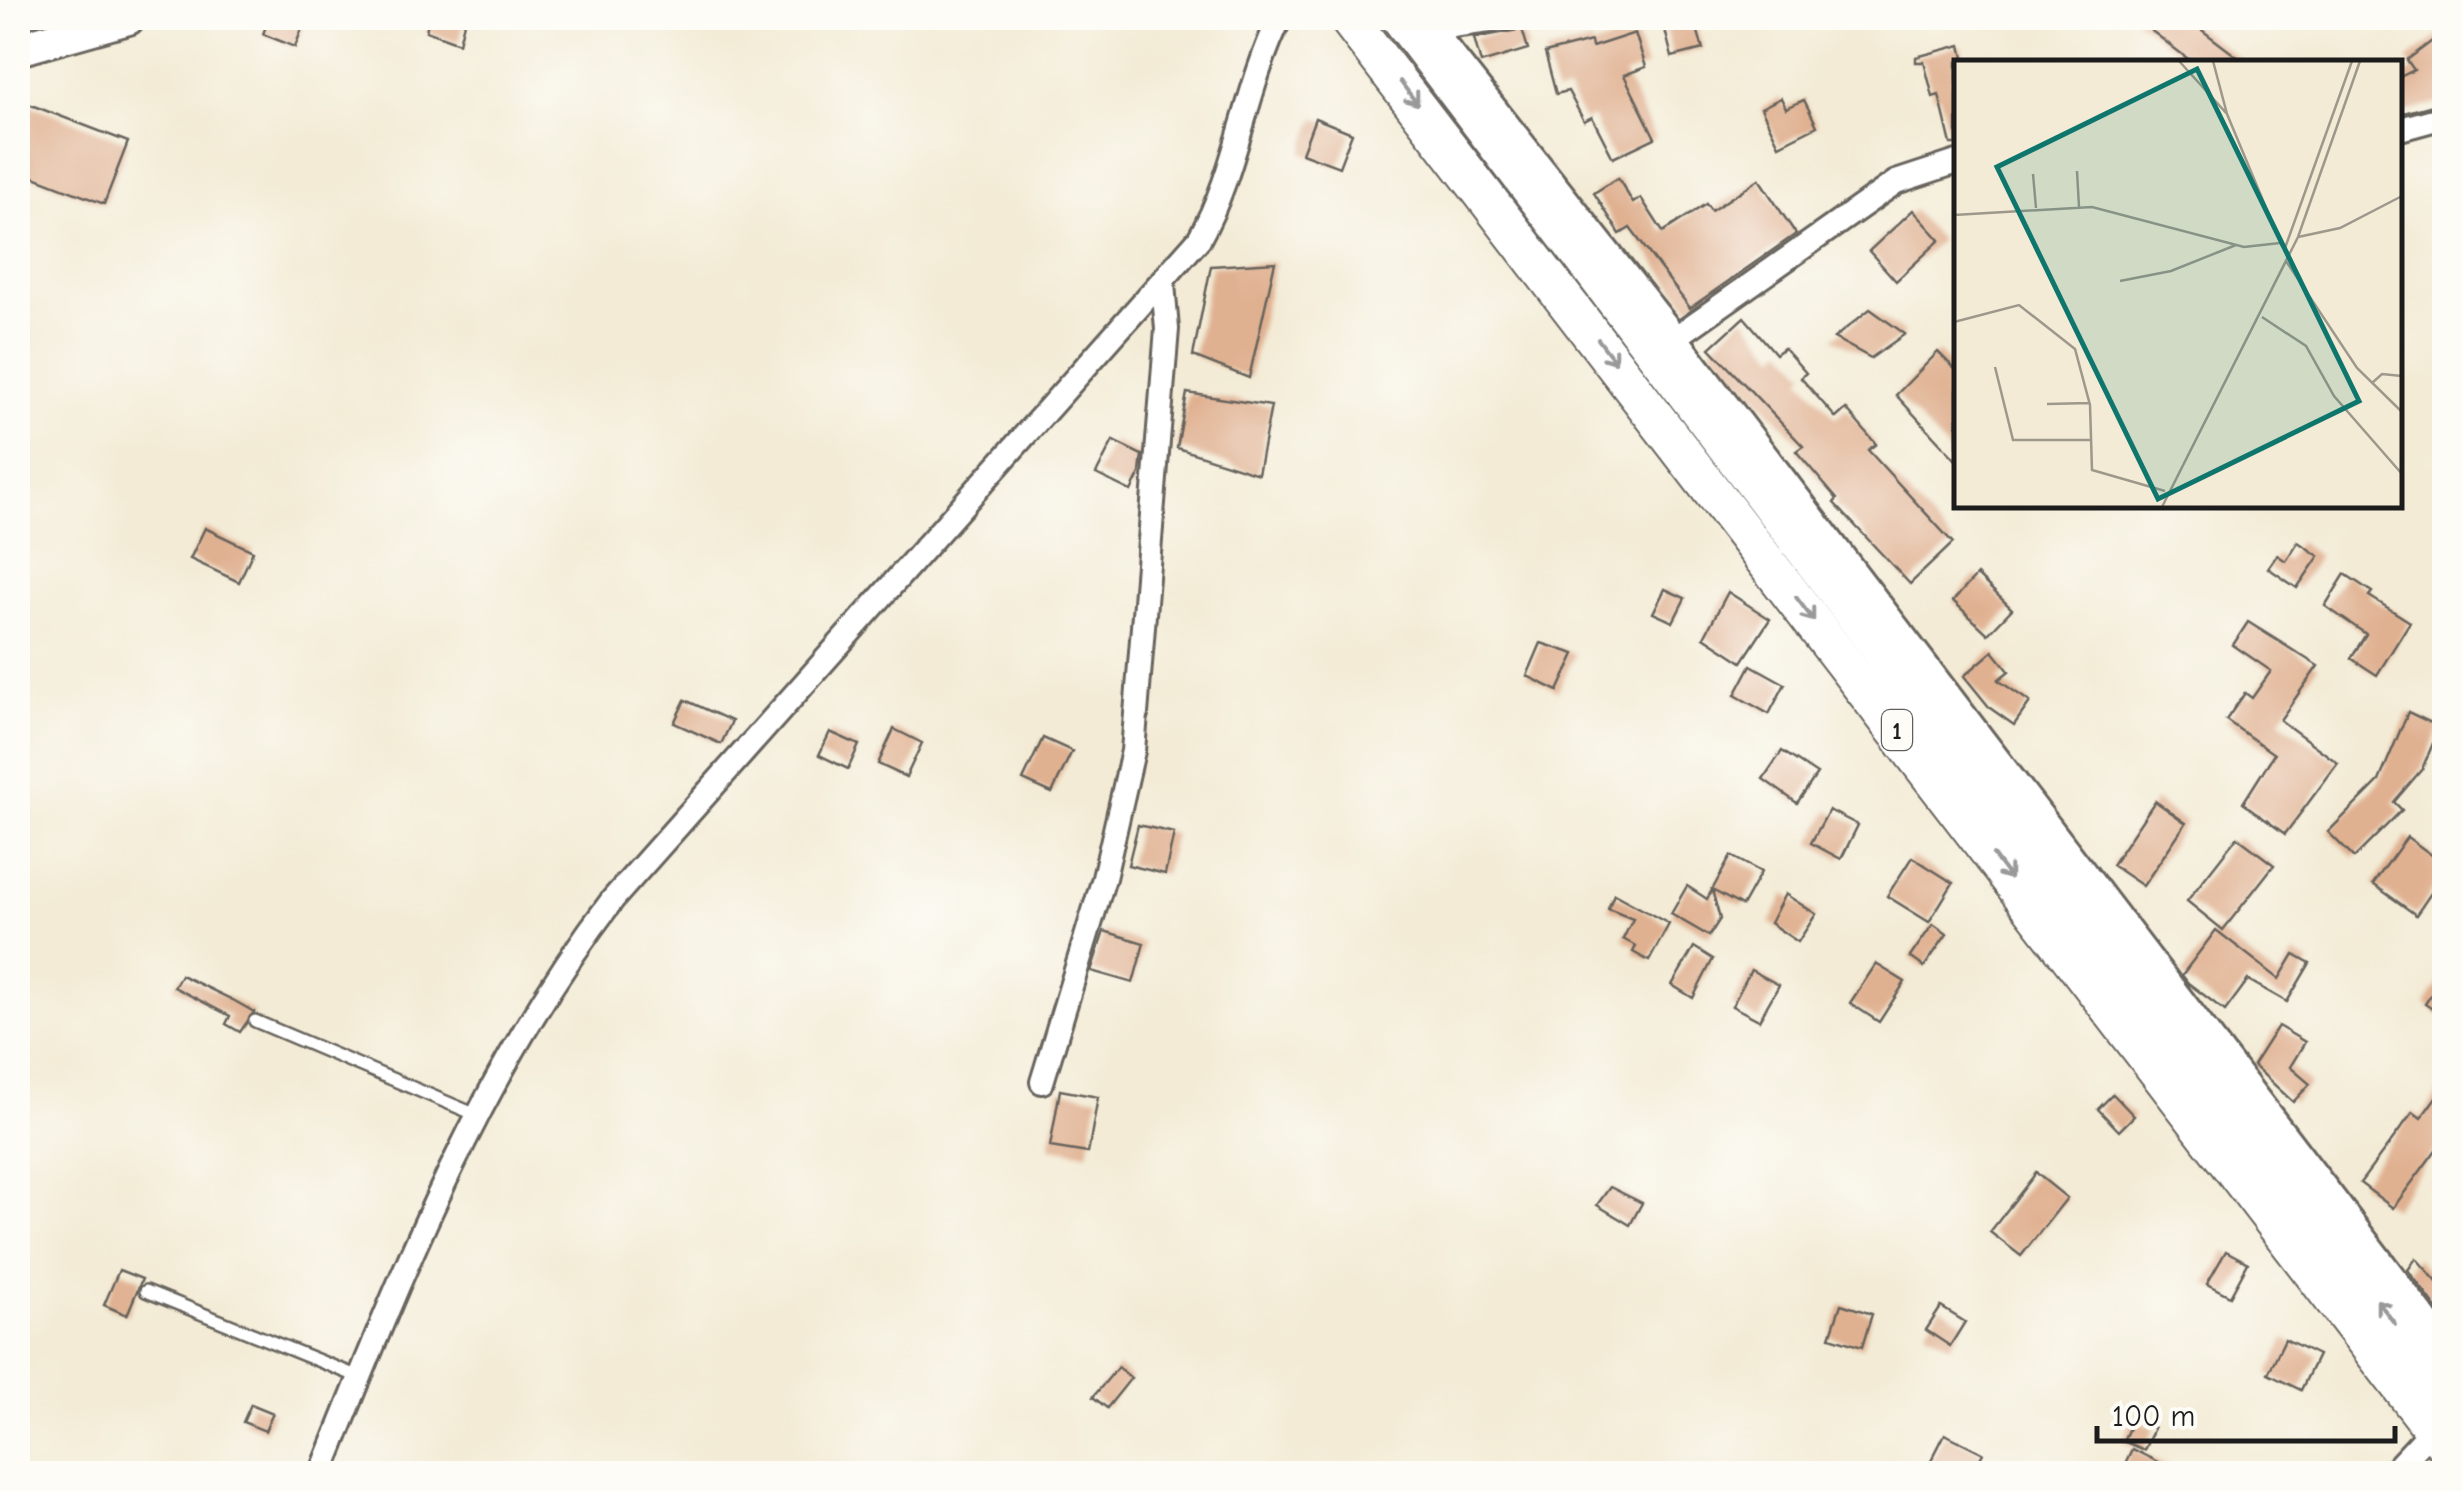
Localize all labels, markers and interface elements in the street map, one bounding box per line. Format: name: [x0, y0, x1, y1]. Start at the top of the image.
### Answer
inset map: [1954, 60, 2402, 508]
one-way arrow: [1399, 79, 1420, 106]
one-way arrow: [1596, 337, 1617, 364]
one-way arrow: [1794, 595, 1815, 622]
road number: 1: [1882, 710, 1912, 750]
one-way arrow: [1992, 853, 2013, 880]
one-way arrow: [2375, 1299, 2396, 1326]
scale bar: [2097, 1381, 2394, 1443]
text: 100 m: [2112, 1399, 2195, 1434]

